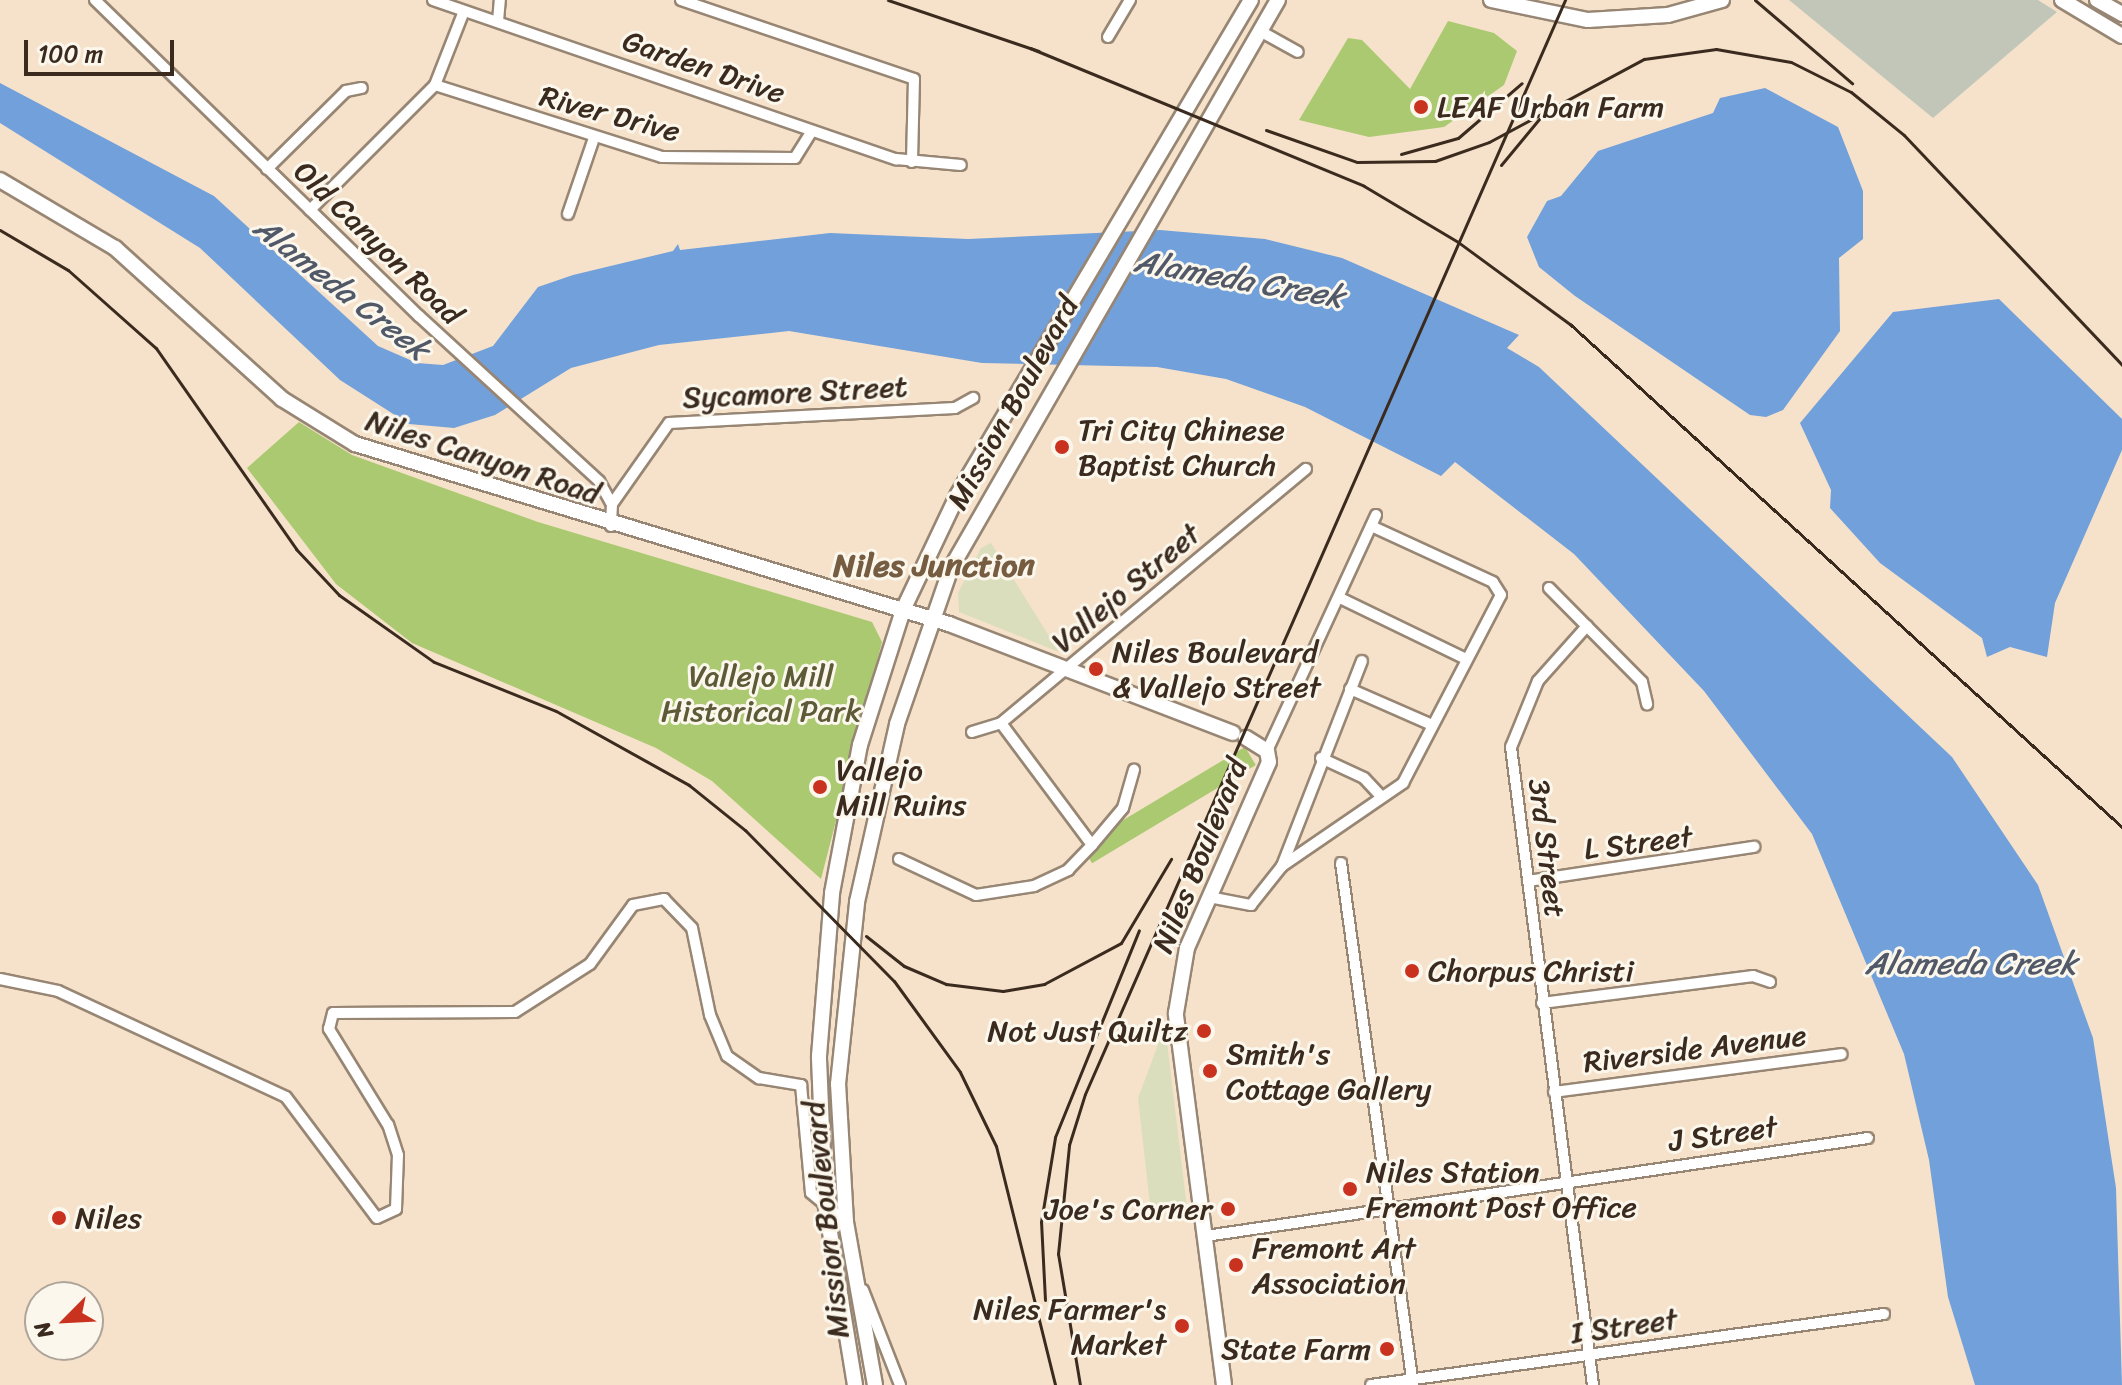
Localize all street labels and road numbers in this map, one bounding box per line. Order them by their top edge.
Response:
street label: Garden Drive [618,22,790,112]
street label: River Drive [536,78,684,150]
street label: Old Canyon Road [286,153,470,333]
street label: Mission Boulevard [940,290,1086,516]
street label: Sycamore Street [682,368,908,416]
street label: Niles Canyon Road [361,402,605,512]
street label: Vallejo Street [1045,516,1207,660]
street label: Niles Boulevard [1145,754,1255,958]
street label: 3rd Street [1521,777,1573,919]
street label: L Street [1582,819,1694,867]
street label: Riverside Avenue [1582,1018,1808,1080]
street label: Mission Boulevard [796,1100,856,1340]
street label: J Street [1667,1109,1779,1159]
street label: I Street [1569,1301,1679,1351]

